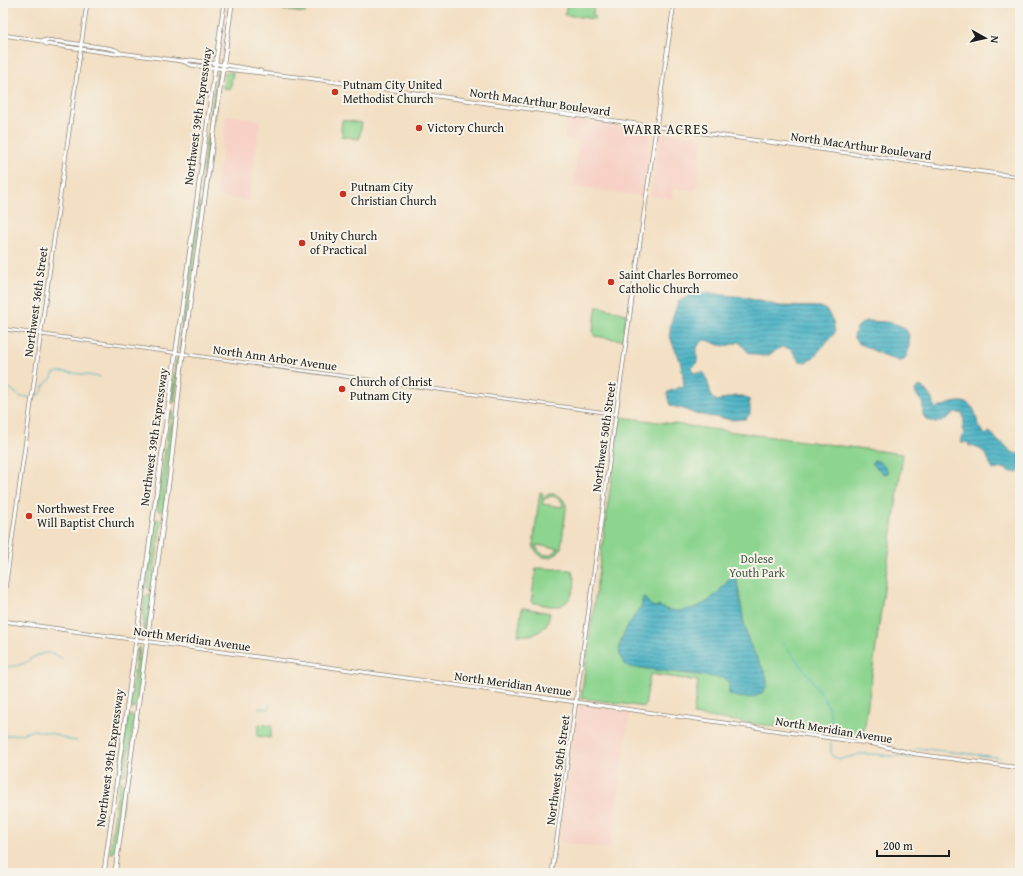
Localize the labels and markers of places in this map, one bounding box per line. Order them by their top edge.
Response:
place label: Putnam City United Methodist Church [343,76,443,107]
marker: Putnam City United Methodist Church [330,87,340,97]
place label: Victory Church [427,119,504,136]
marker: Victory Church [414,123,424,133]
place label: Putnam City Christian Church [351,178,437,209]
marker: Putnam City Christian Church [338,189,348,199]
place label: Unity Church of Practical [310,227,378,258]
marker: Unity Church of Practical [297,238,307,248]
place label: Saint Charles Borromeo Catholic Church [619,266,738,297]
marker: Saint Charles Borromeo Catholic Church [606,277,616,287]
place label: Church of Christ Putnam City [350,373,433,404]
marker: Church of Christ Putnam City [337,384,347,394]
place label: Northwest Free Will Baptist Church [37,500,135,531]
marker: Northwest Free Will Baptist Church [24,511,34,521]

